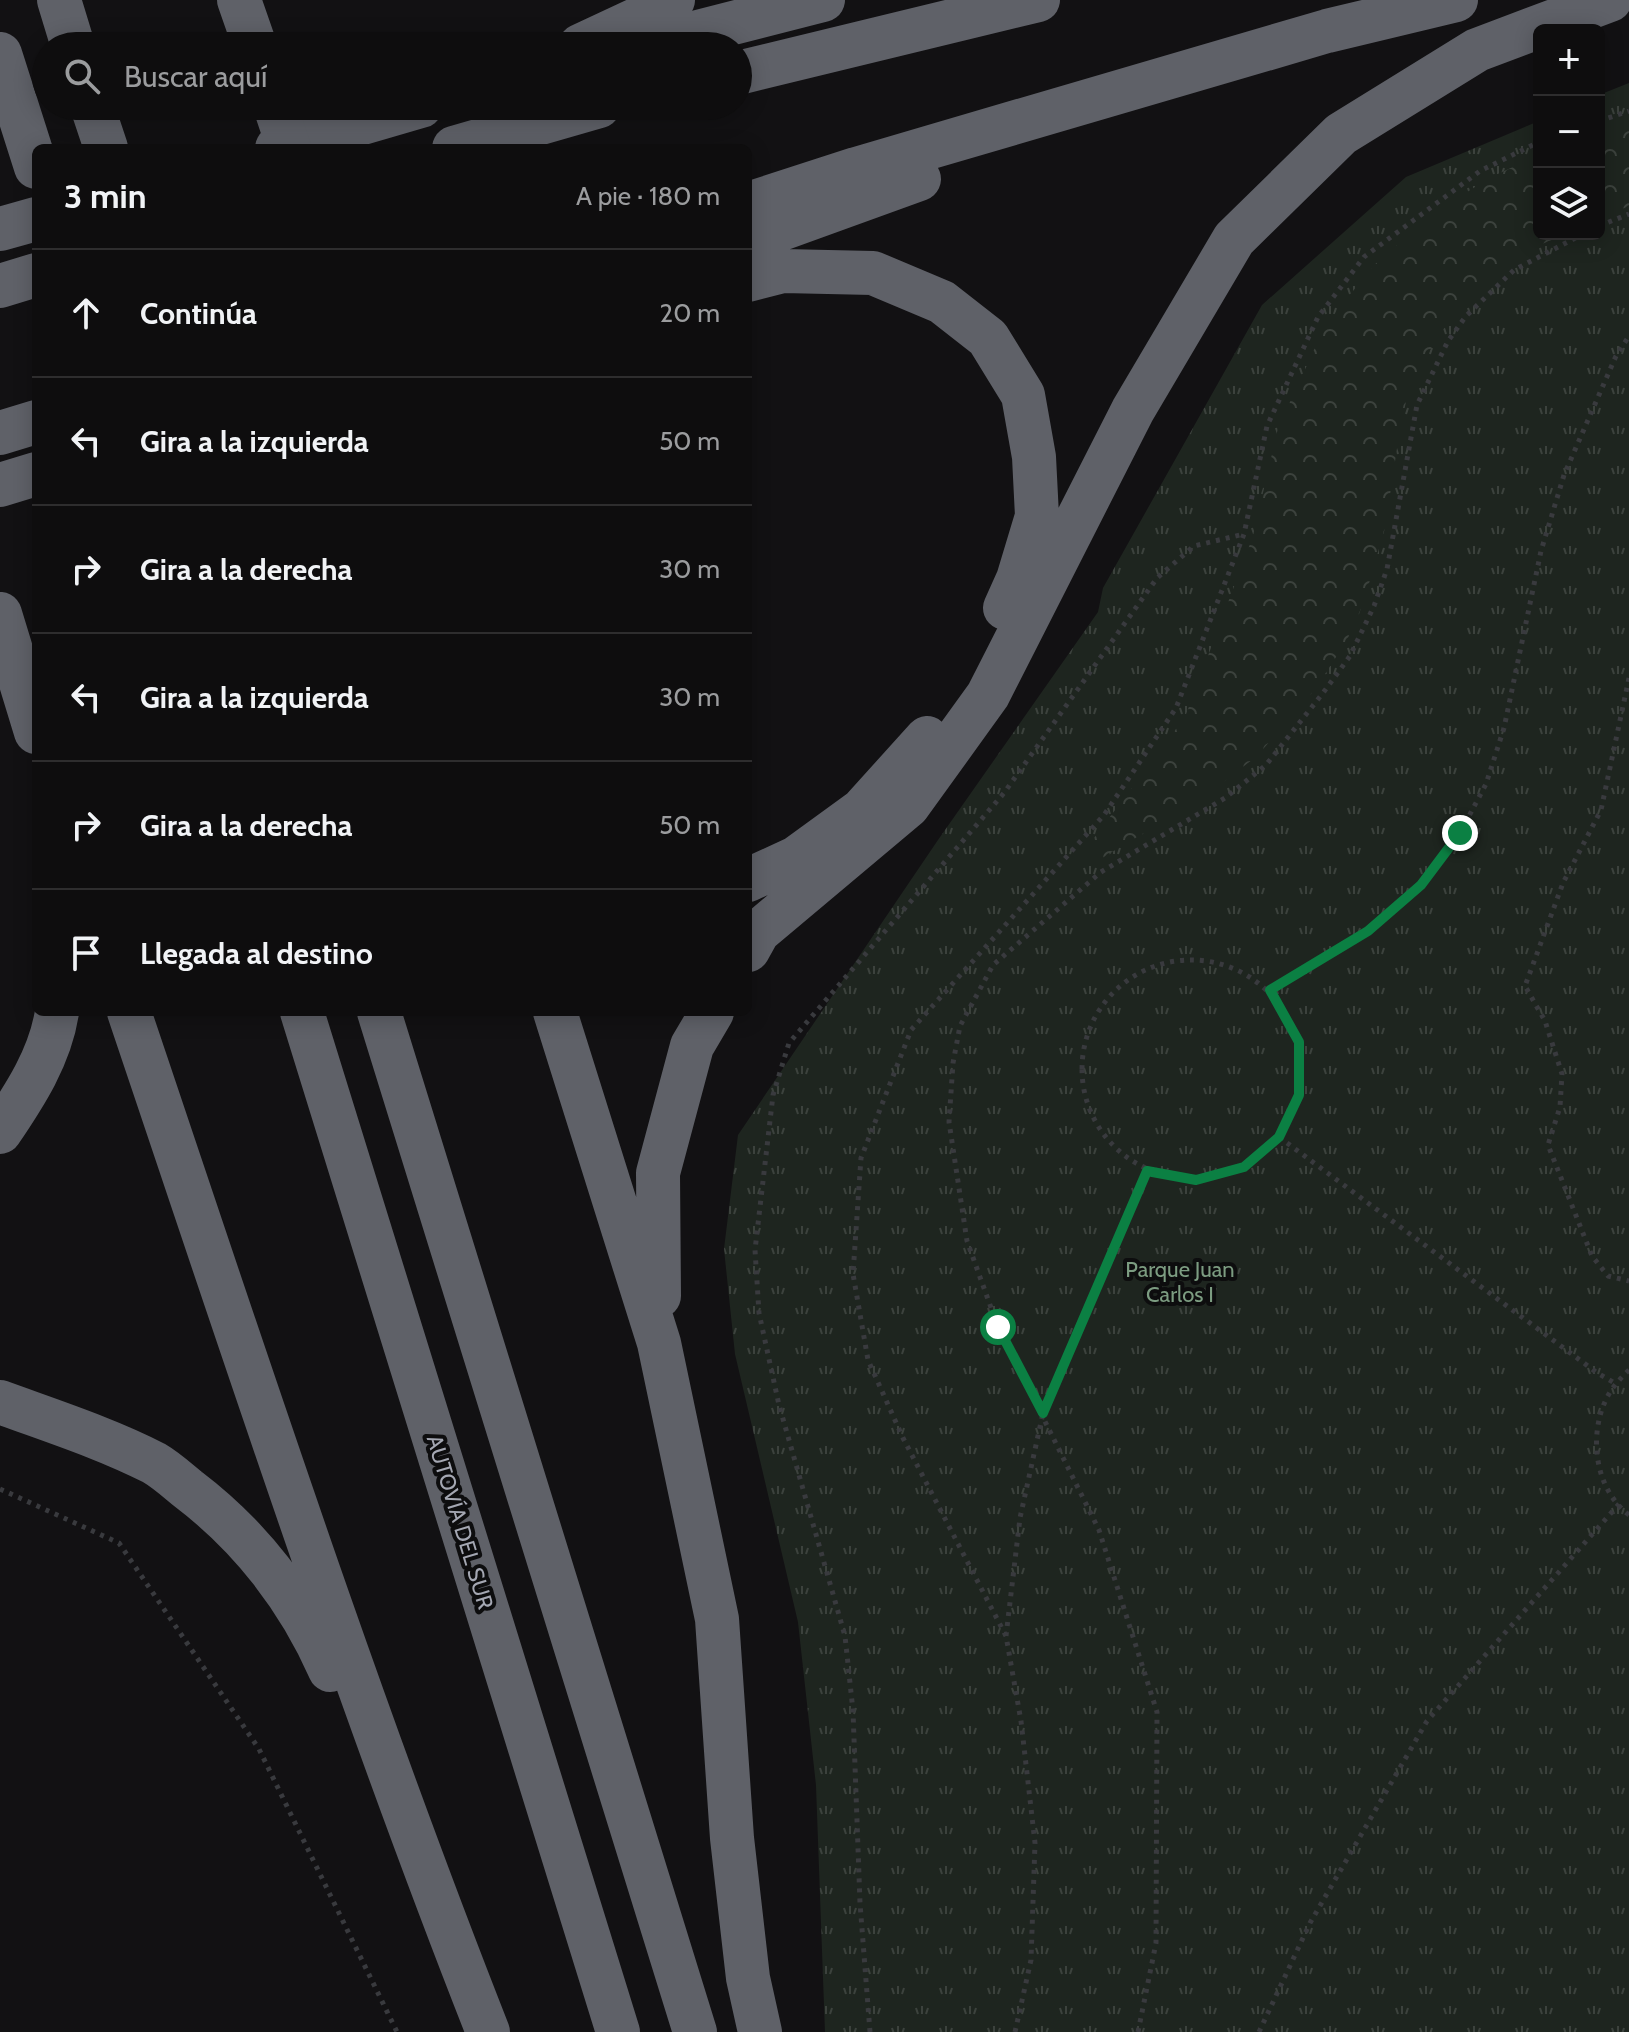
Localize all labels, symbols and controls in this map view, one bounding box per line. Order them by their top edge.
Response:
map controls [1533,24,1605,240]
button: + [1533,24,1605,96]
search box [32,32,752,120]
icon: search [60,54,104,98]
text: Buscar aquí [124,58,267,95]
button: − [1533,96,1605,168]
button: layers [1533,168,1605,240]
text: 3 min [64,175,146,217]
text: A pie · 180 m [576,180,720,212]
icon: ahead [64,291,108,335]
text: Continúa [140,295,257,332]
text: 20 m [660,297,720,329]
icon: left [64,419,108,463]
text: Gira a la izquierda [140,423,369,460]
text: 50 m [659,425,720,457]
icon: right [64,547,108,591]
text: Gira a la derecha [140,551,352,588]
text: 30 m [659,553,720,585]
icon: left [64,675,108,719]
text: Gira a la izquierda [140,679,369,716]
text: 30 m [659,681,720,713]
icon: right [64,803,108,847]
text: Gira a la derecha [140,807,352,844]
text: 50 m [659,809,720,841]
route end [1442,815,1478,851]
icon: arrive [64,931,108,975]
text: Llegada al destino [140,935,373,972]
park label: Parque Juan Carlos I [1125,1256,1235,1308]
route start [980,1309,1016,1345]
street label: AUTOVÍA DEL SUR [421,1432,499,1612]

